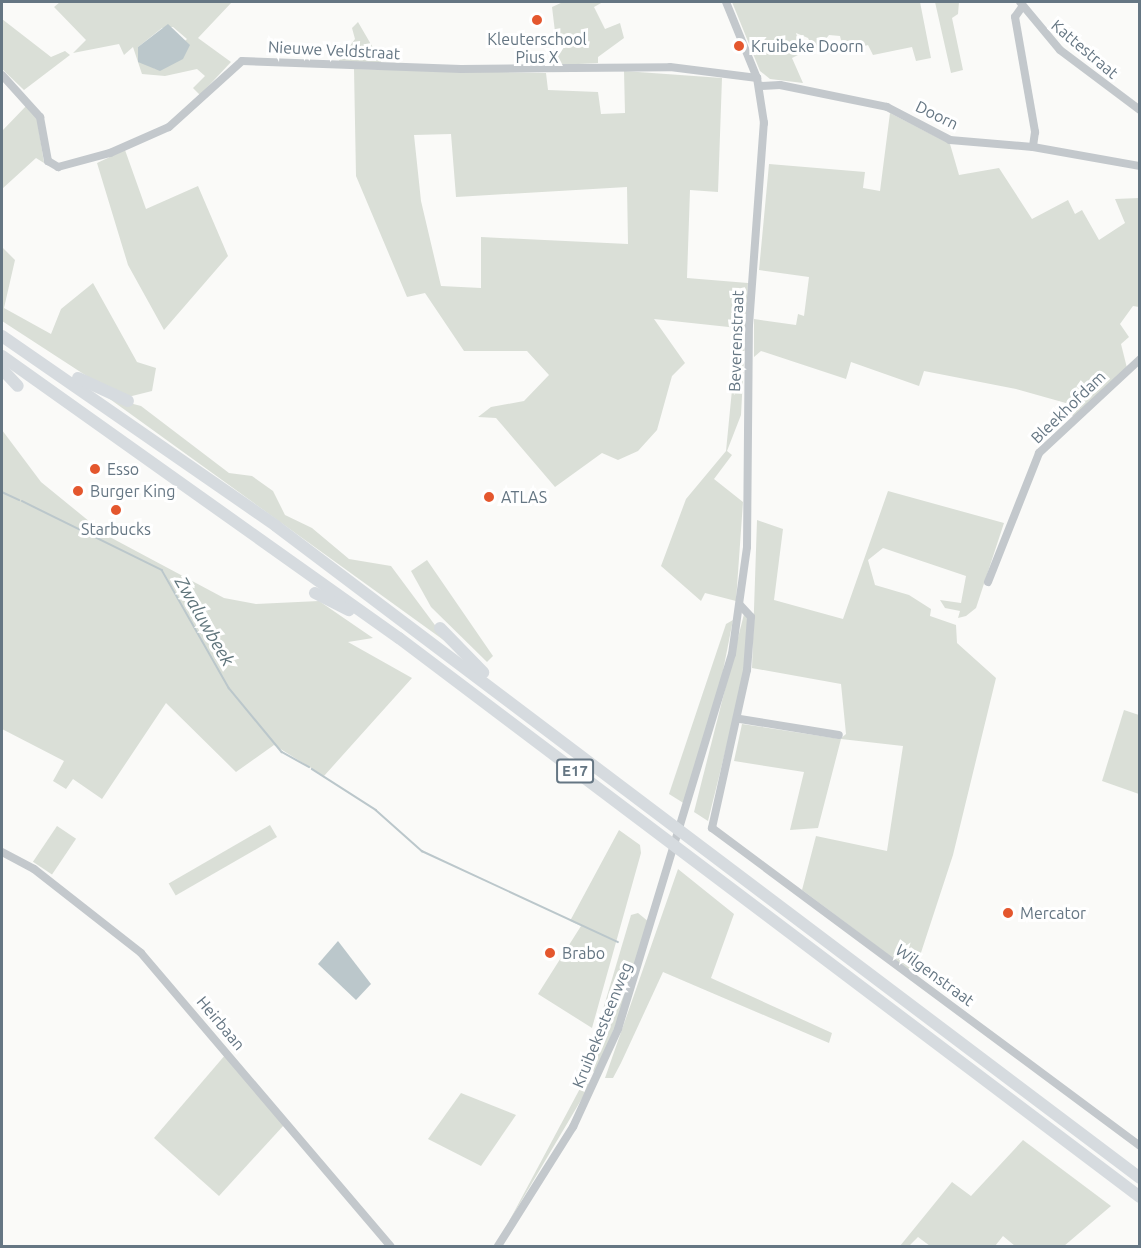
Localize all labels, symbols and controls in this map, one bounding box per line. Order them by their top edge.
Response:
marker: Kleuterschool Pius X [530,13,544,27]
street label: Kattestraat [1048,16,1122,82]
place label: Kleuterschool Pius X [487,29,587,67]
place label: Kruibeke Doorn [751,36,864,56]
street label: Nieuwe Veldstraat [268,37,400,63]
marker: Kruibeke Doorn [732,39,746,53]
street label: Doorn [912,96,962,134]
street label: Beverenstraat [725,290,747,392]
street label: Bleekhofdam [1027,367,1109,447]
place label: Esso [107,459,139,479]
marker: Esso [88,462,102,476]
place label: Burger King [90,481,175,501]
marker: Burger King [71,484,85,498]
place label: ATLAS [501,487,547,507]
marker: ATLAS [482,490,496,504]
marker: Starbucks [109,503,123,517]
place label: Starbucks [81,519,151,539]
water label: Zwaluwbeek [171,572,239,670]
road number: E17 [556,759,594,783]
place label: Mercator [1020,903,1086,923]
marker: Mercator [1001,906,1015,920]
street label: Wilgenstraat [892,940,978,1010]
place label: Brabo [562,943,605,963]
marker: Brabo [543,946,557,960]
street label: Kruibekesteenweg [568,959,636,1091]
street label: Heirbaan [193,992,249,1054]

